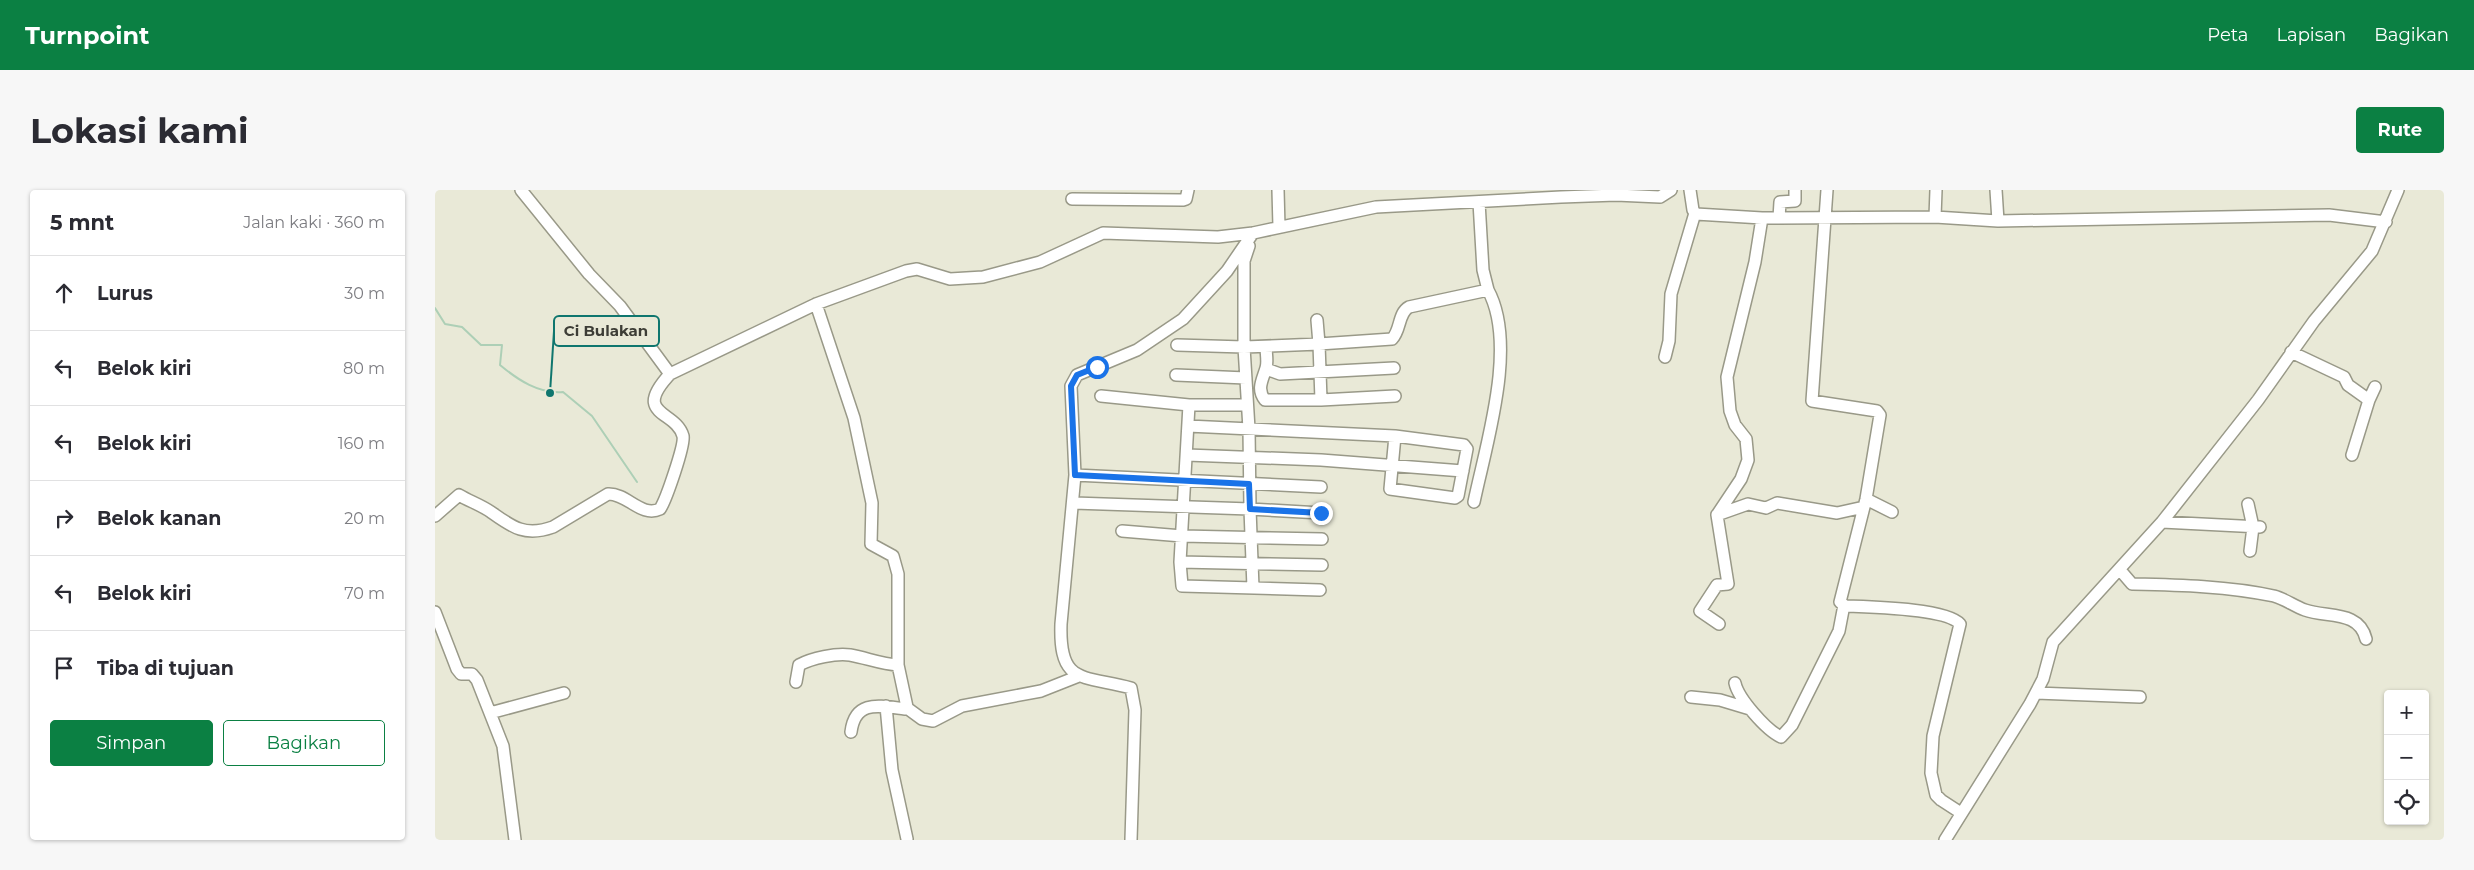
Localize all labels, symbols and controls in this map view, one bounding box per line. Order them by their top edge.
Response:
text: Turnpoint [25,21,149,50]
text: Peta [2207,24,2248,46]
text: Lapisan [2276,24,2346,46]
text: Bagikan [2374,24,2449,46]
button: Rute [2356,107,2444,153]
text: Lokasi kami [30,109,249,152]
text: 5 mnt [50,210,114,235]
text: Jalan kaki · 360 m [243,213,385,232]
icon: ahead [50,279,78,307]
text: Lurus [97,282,153,305]
text: 30 m [344,284,385,303]
callout: Ci Bulakan [554,316,659,346]
text: Ci Bulakan [564,321,648,340]
icon: left [50,354,78,382]
route start [1086,356,1109,379]
text: Belok kiri [97,357,192,380]
text: 80 m [343,359,385,378]
icon: left [50,429,78,457]
text: Belok kiri [97,432,192,455]
text: 160 m [338,434,385,453]
route end [1310,502,1333,525]
icon: right [50,504,78,532]
text: Belok kanan [97,507,221,530]
text: 20 m [344,509,385,528]
icon: left [50,579,78,607]
text: Belok kiri [97,582,192,605]
text: 70 m [344,584,385,603]
icon: arrive [50,654,78,682]
text: Tiba di tujuan [97,657,234,680]
map controls [2384,690,2429,825]
button: + [2384,690,2429,735]
button: Simpan [50,720,213,766]
button: Bagikan [223,720,385,766]
button: − [2384,735,2429,780]
button: locate [2384,780,2429,825]

